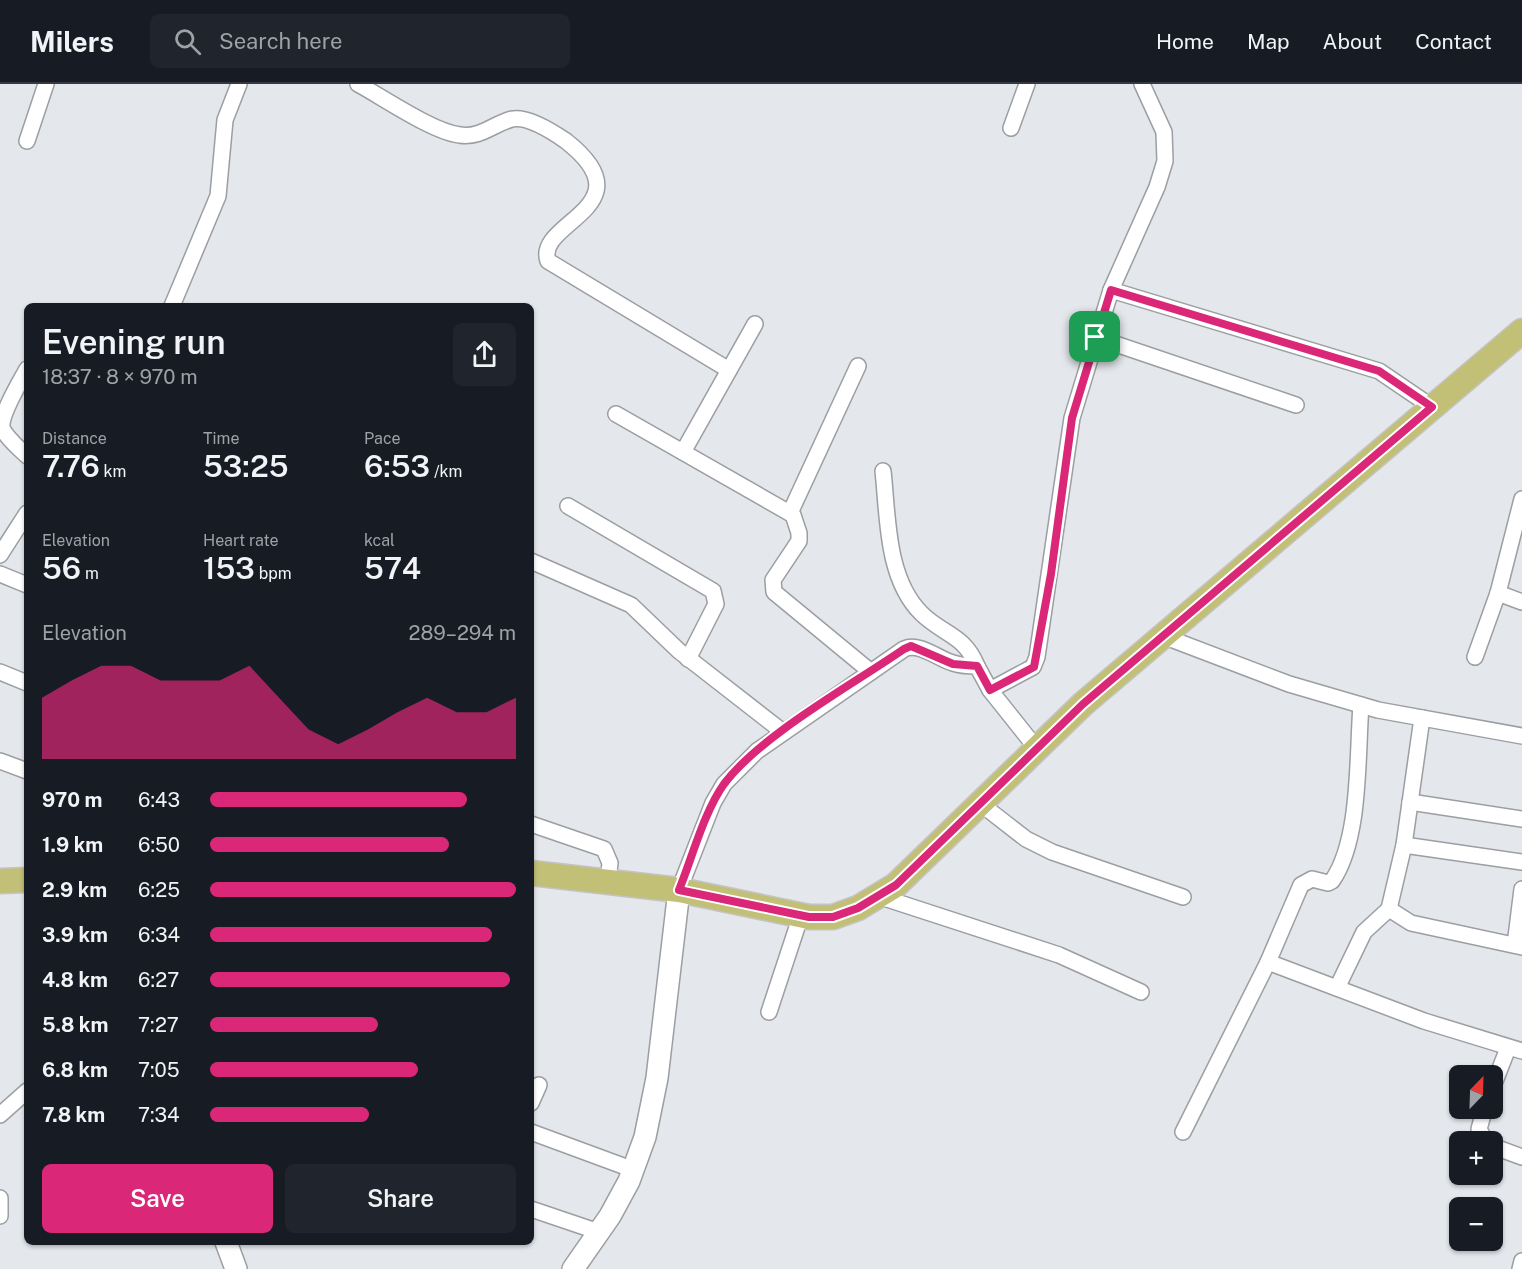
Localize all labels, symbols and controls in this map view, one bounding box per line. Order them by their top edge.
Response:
search box [150,14,570,68]
text: Milers [30,25,114,58]
icon: search [171,25,204,58]
text: Search here [219,28,343,54]
text: Home [1156,29,1214,54]
text: Map [1247,29,1290,54]
text: About [1323,29,1382,54]
text: Contact [1415,29,1492,54]
pin [1069,311,1120,362]
icon: arrive [1078,320,1111,353]
text: Evening run [42,323,225,361]
button: share [453,323,516,386]
text: 18:37 · 8 × 970 m [42,365,198,389]
text: Distance [42,429,107,448]
text: Time [203,429,239,448]
text: Pace [364,429,401,448]
text: 7.76 [42,448,100,484]
text: 53:25 [203,448,289,484]
text: 6:53 [364,448,430,484]
text: km [100,462,126,481]
text: /km [430,462,462,481]
text: Elevation [42,531,110,550]
text: Heart rate [203,531,279,550]
text: kcal [364,531,395,550]
text: 56 [42,550,81,586]
text: 153 [203,550,255,586]
text: 574 [364,550,421,586]
text: m [81,564,99,583]
text: bpm [255,564,292,583]
text: Elevation [42,621,127,645]
text: 289–294 m [409,621,516,645]
text: 970 m [42,788,103,812]
text: 6:43 [138,788,180,812]
text: 1.9 km [42,833,103,857]
text: 6:50 [138,833,180,857]
text: 2.9 km [42,878,107,902]
text: 6:25 [138,878,180,902]
text: 3.9 km [42,923,108,947]
text: 6:34 [138,923,180,947]
text: 4.8 km [42,968,108,992]
text: 6:27 [138,968,179,992]
text: 5.8 km [42,1013,108,1037]
text: 7:27 [138,1013,179,1037]
text: 6.8 km [42,1058,108,1082]
text: 7:05 [138,1058,180,1082]
north arrow [1449,1065,1503,1119]
map controls [1449,1065,1503,1251]
text: 7.8 km [42,1103,105,1127]
text: 7:34 [138,1103,180,1127]
button: + [1449,1131,1503,1185]
button: Save [42,1164,273,1233]
button: Share [285,1164,516,1233]
button: − [1449,1197,1503,1251]

